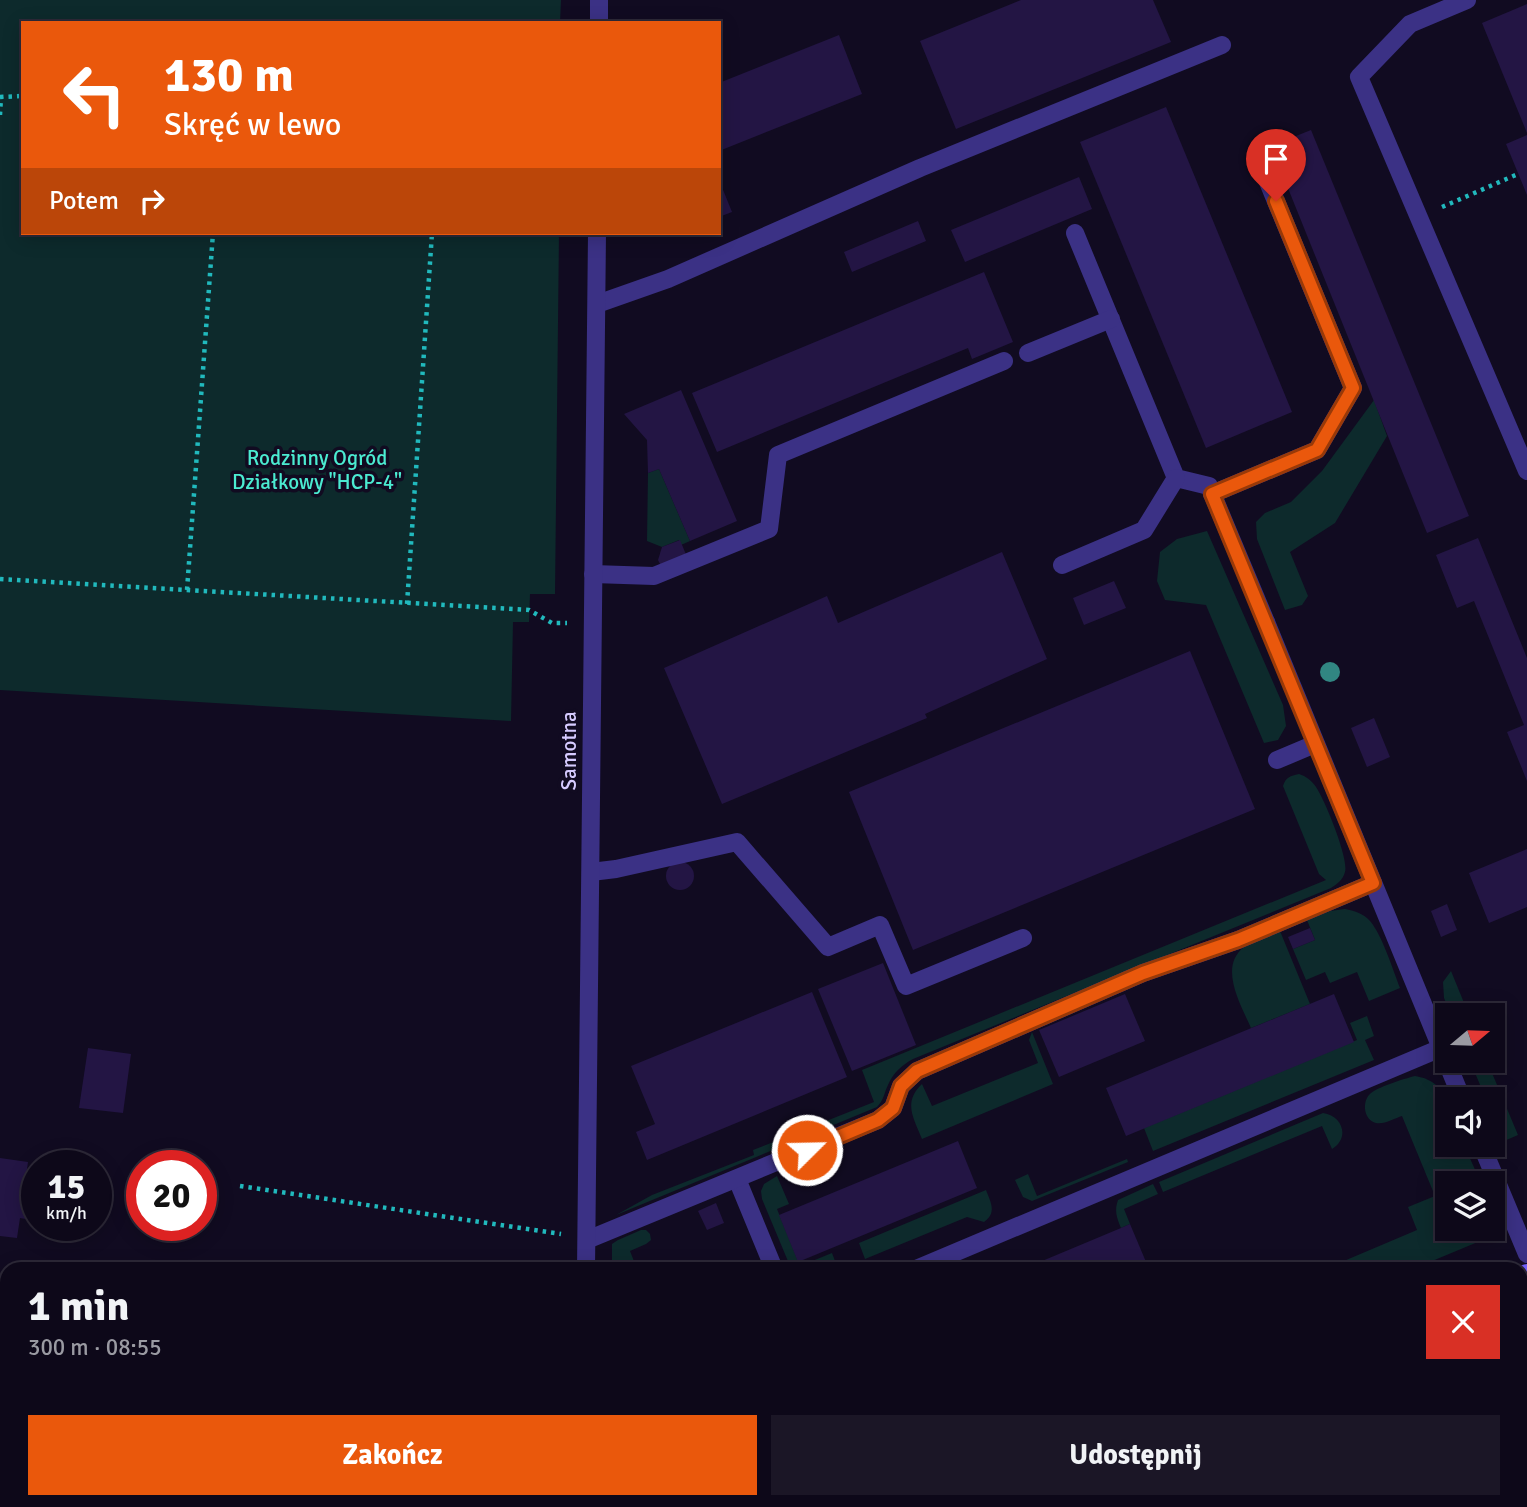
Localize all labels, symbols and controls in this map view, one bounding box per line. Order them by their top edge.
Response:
text: 130 m [164,45,294,105]
icon: left [49,49,140,140]
text: Skręć w lewo [164,105,341,144]
pin [1246,129,1306,201]
icon: arrive [1257,140,1295,178]
icon: right [133,182,171,220]
text: Potem [49,185,119,217]
park label: Rodzinny Ogród Działkowy "HCP-4" [232,445,402,495]
street label: Samotna [556,711,582,791]
north arrow [1435,1003,1505,1073]
map controls [1435,1003,1505,1241]
button: sound [1435,1087,1505,1157]
position arrow [770,1113,844,1187]
speed limit sign: 20 [126,1150,217,1241]
text: 15 [48,1165,85,1208]
button: layers [1435,1171,1505,1241]
text: km/h [46,1202,87,1224]
text: 1 min [28,1281,129,1332]
button: close [1426,1285,1500,1359]
text: 300 m · 08:55 [28,1333,162,1362]
button: Zakończ [28,1415,757,1495]
button: Udostępnij [771,1415,1500,1495]

